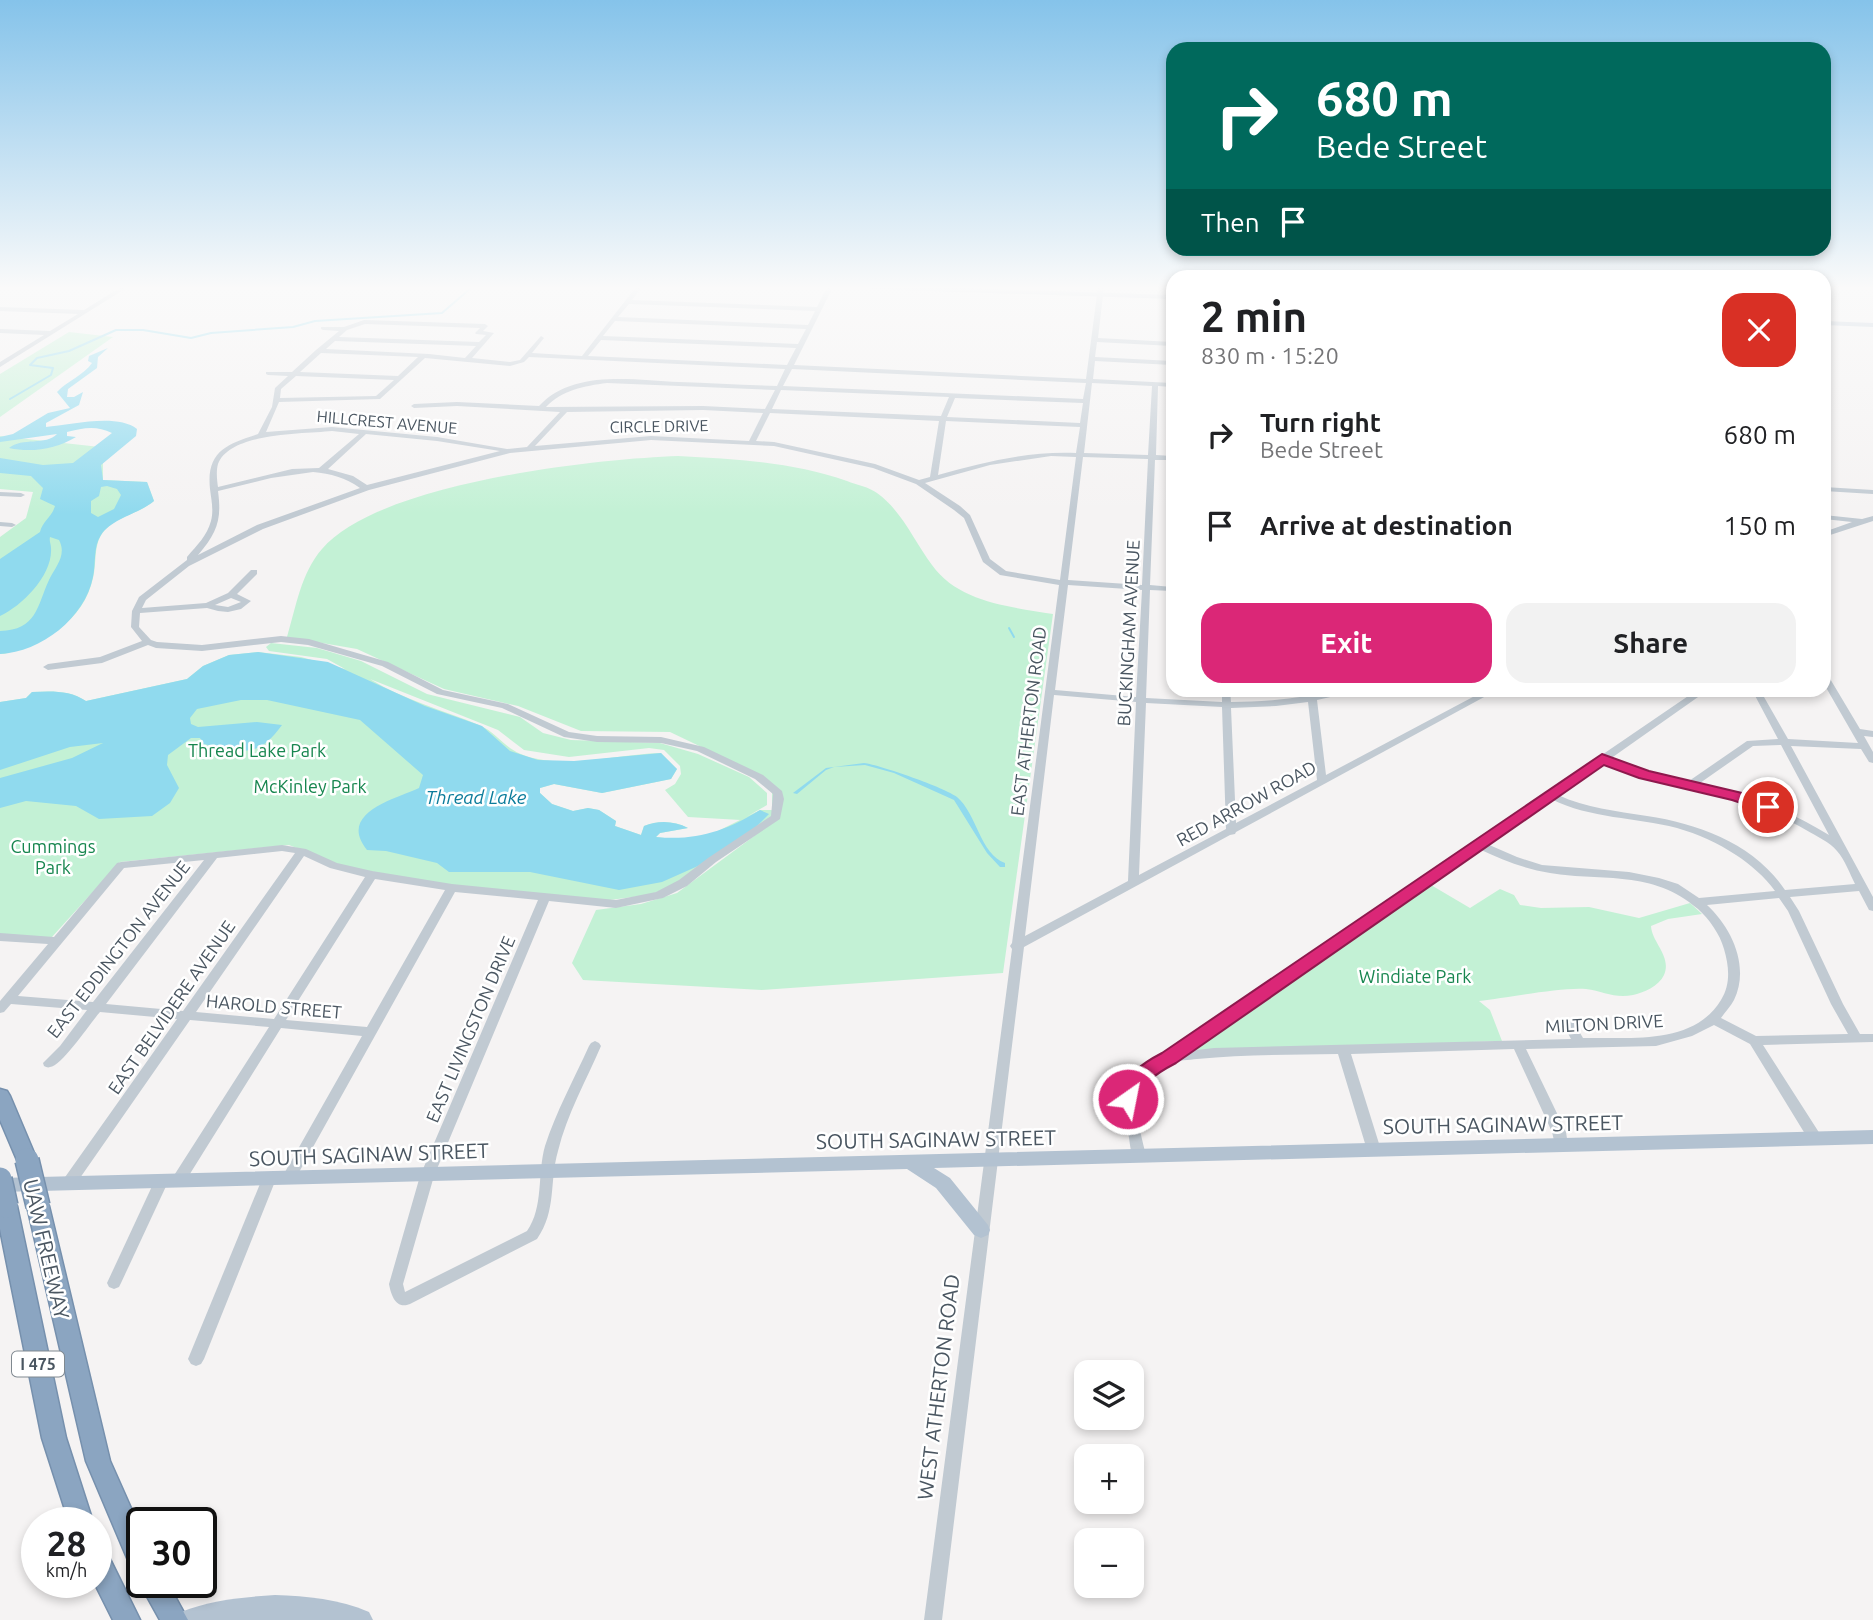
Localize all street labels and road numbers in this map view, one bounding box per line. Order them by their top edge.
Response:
street label: HILLCREST AVENUE [316,407,458,437]
street label: CIRCLE DRIVE [609,416,709,436]
street label: BUCKINGHAM AVENUE [1113,539,1143,727]
street label: EAST ATHERTON ROAD [1006,625,1050,817]
street label: RED ARROW ROAD [1173,756,1319,850]
street label: EAST EDDINGTON AVENUE [43,857,193,1041]
street label: EAST BELVIDERE AVENUE [103,917,239,1097]
street label: EAST LIVINGSTON DRIVE [422,933,518,1125]
street label: HAROLD STREET [205,990,343,1022]
street label: MILTON DRIVE [1544,1010,1664,1036]
street label: SOUTH SAGINAW STREET [1383,1110,1624,1138]
street label: SOUTH SAGINAW STREET [816,1125,1057,1153]
street label: SOUTH SAGINAW STREET [249,1138,490,1170]
street label: UAW FREEWAY [19,1177,75,1321]
street label: WEST ATHERTON ROAD [912,1273,964,1501]
road number: I 475 [12,1352,64,1376]

